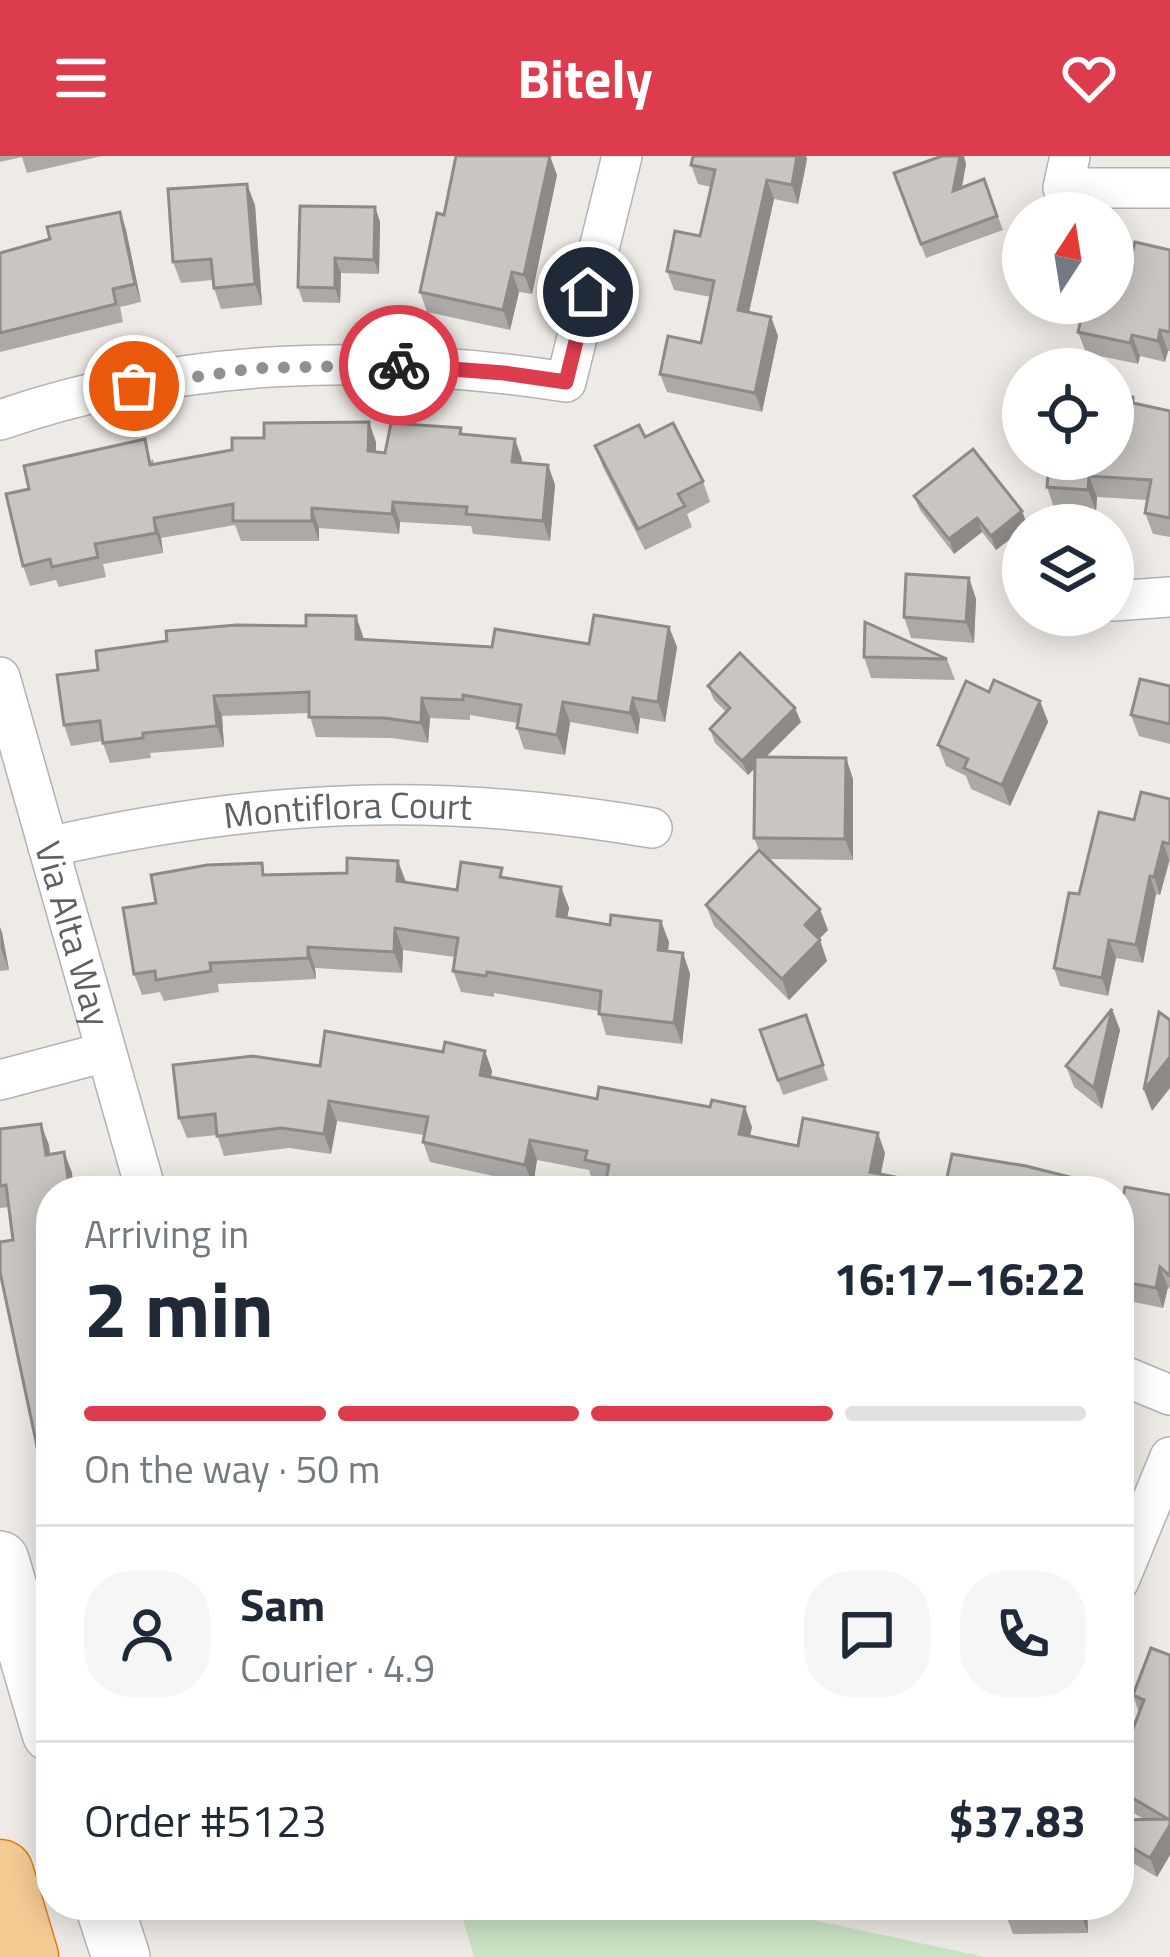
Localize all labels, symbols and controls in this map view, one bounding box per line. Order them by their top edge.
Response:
text: Bitely [517,37,653,119]
icon: menu [48,45,114,111]
icon: heart [1056,45,1122,111]
north arrow [1002,192,1134,324]
map controls [1002,192,1134,636]
pin [537,241,639,343]
icon: home [555,259,621,325]
courier [339,305,459,425]
icon: bike [366,332,432,398]
pin [83,335,185,437]
button: locate [1002,348,1134,480]
icon: bag [101,353,167,419]
button: layers [1002,504,1134,636]
street label: Montiflora Court [220,777,474,842]
street label: Via Alta Way [21,835,126,1033]
text: Arriving in [84,1204,249,1263]
text: 16:17–16:22 [834,1244,1086,1312]
text: 2 min [84,1249,274,1367]
text: On the way · 50 m [84,1439,380,1498]
text: Sam [240,1570,325,1638]
button: person [84,1571,210,1697]
button: chat [804,1571,930,1697]
button: phone [960,1571,1086,1697]
text: Courier · 4.9 [240,1638,435,1697]
text: Order #5123 [84,1786,327,1854]
text: $37.83 [948,1786,1086,1854]

